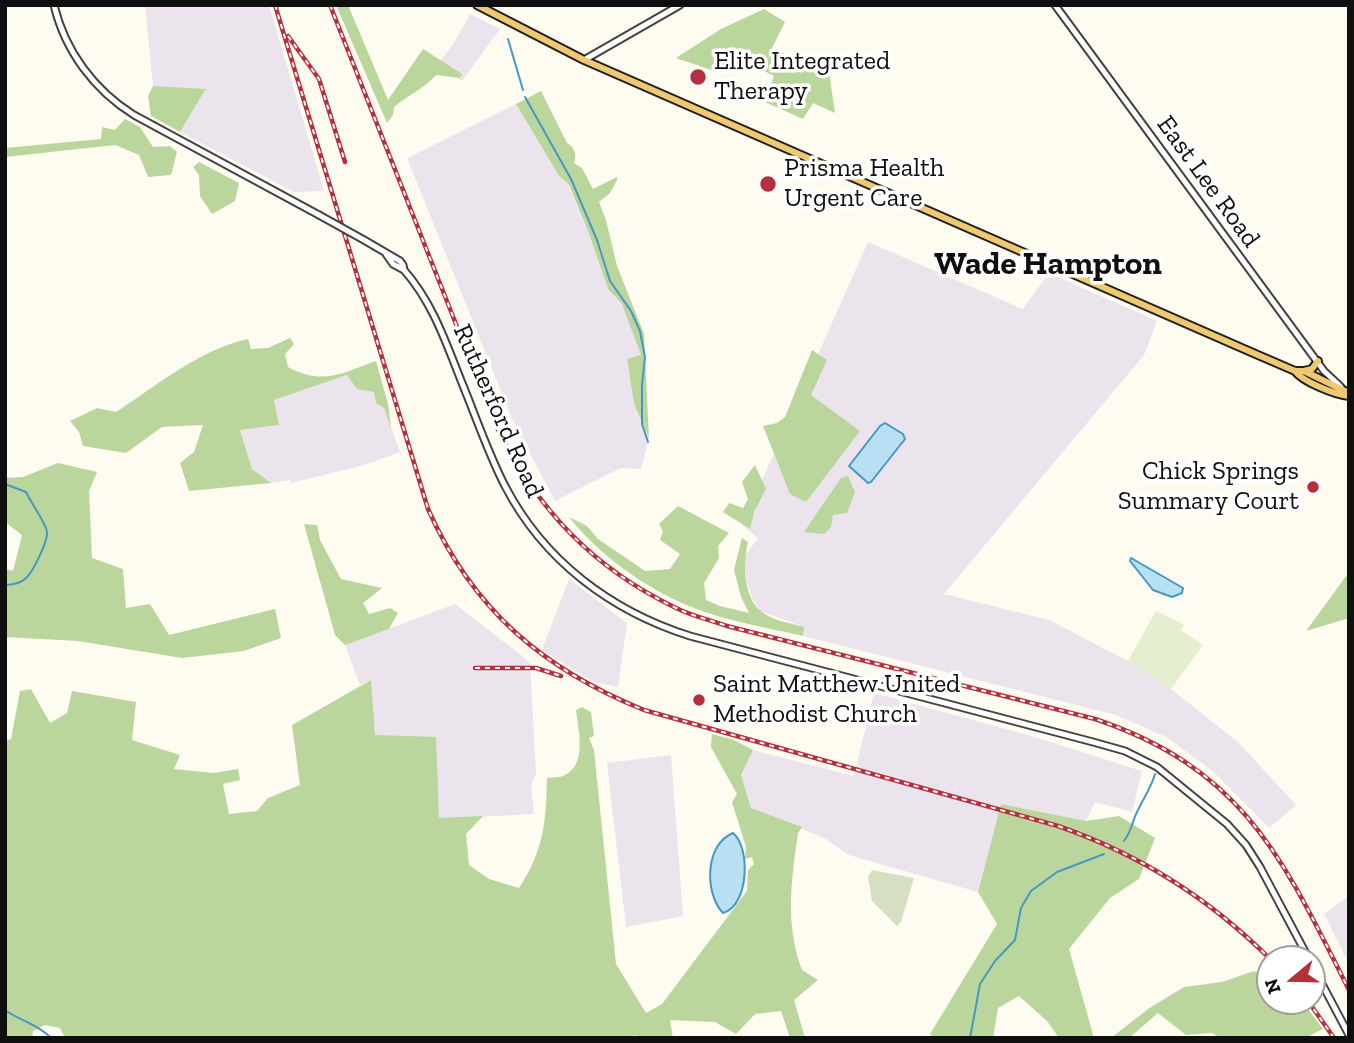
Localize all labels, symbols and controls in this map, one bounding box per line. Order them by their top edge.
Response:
place label: Elite Integrated Therapy [714,46,890,108]
marker: Elite Integrated Therapy [688,67,708,87]
street label: East Lee Road [1150,110,1266,254]
place label: Prisma Health Urgent Care [784,153,944,214]
marker: Prisma Health Urgent Care [758,174,778,194]
district label: Wade Hampton [934,245,1162,285]
street label: Rutherford Road [446,320,550,502]
place label: Chick Springs Summary Court [1118,456,1299,518]
marker: Chick Springs Summary Court [1305,479,1321,495]
place label: Saint Matthew United Methodist Church [713,669,960,730]
marker: Saint Matthew United Methodist Church [691,692,707,708]
north arrow [1256,945,1326,1015]
text: N [1259,976,1286,997]

